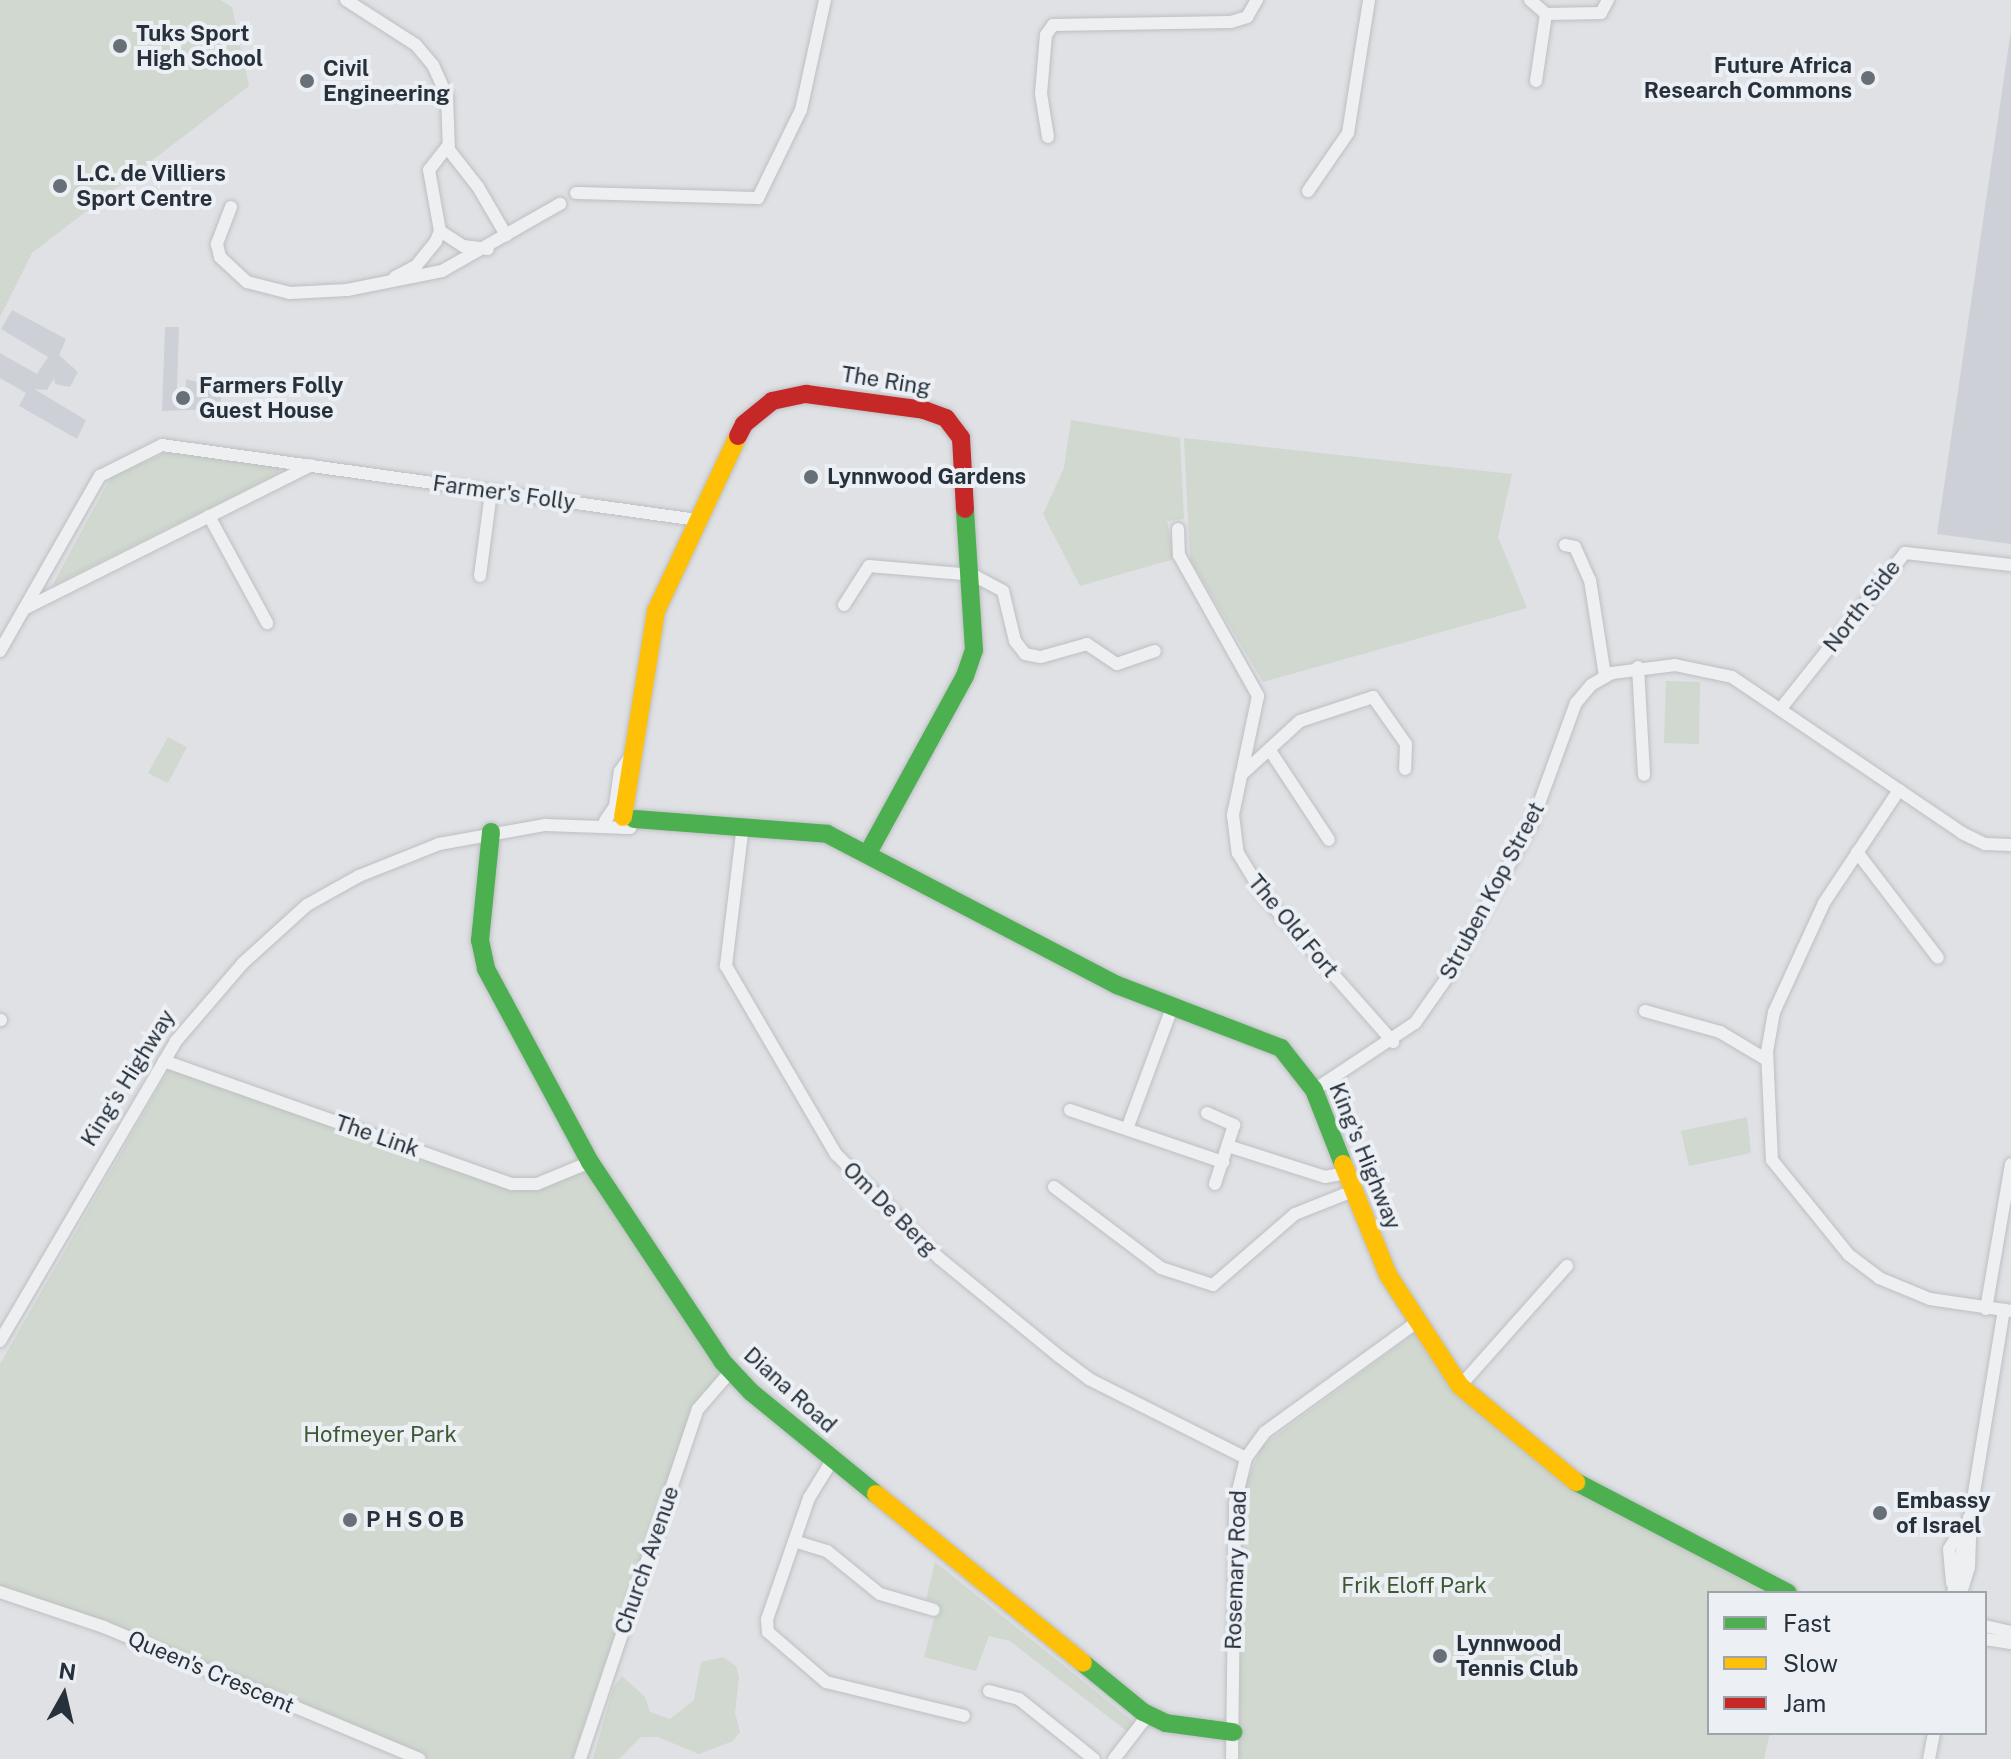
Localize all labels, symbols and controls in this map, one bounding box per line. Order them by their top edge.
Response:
place label: Tuks Sport High School [136,20,263,72]
marker: Tuks Sport High School [111,37,129,55]
place label: Future Africa Research Commons [1644,52,1852,104]
place label: Civil Engineering [323,55,450,106]
marker: Future Africa Research Commons [1859,69,1877,87]
marker: Civil Engineering [298,72,316,90]
place label: L.C. de Villiers Sport Centre [76,160,226,212]
marker: L.C. de Villiers Sport Centre [51,177,69,195]
street label: The Ring [839,361,933,401]
place label: Farmers Folly Guest House [199,372,343,424]
marker: Farmers Folly Guest House [174,389,192,407]
place label: Lynnwood Gardens [827,464,1026,490]
marker: Lynnwood Gardens [802,468,820,486]
street label: Farmer's Folly [431,470,577,516]
street label: North Side [1818,555,1906,657]
street label: Struben Kop Street [1434,798,1550,984]
street label: The Old Fort [1242,869,1344,983]
street label: King's Highway [75,1005,181,1151]
street label: King's Highway [1324,1079,1406,1233]
street label: The Link [332,1109,422,1163]
street label: Om De Berg [837,1156,943,1262]
street label: Diana Road [738,1342,842,1438]
park label: Hofmeyer Park [303,1422,457,1448]
street label: Church Avenue [609,1483,685,1637]
place label: Embassy of Israel [1896,1487,1991,1538]
street label: Rosemary Road [1220,1490,1252,1650]
marker: Embassy of Israel [1871,1504,1889,1522]
place label: P H S O B [366,1507,464,1533]
marker: P H S O B [341,1511,359,1529]
park label: Frik Eloff Park [1341,1573,1487,1599]
legend [1707,1591,1987,1735]
text: Fast [1783,1609,1831,1637]
street label: Queen's Crescent [124,1625,298,1719]
place label: Lynnwood Tennis Club [1456,1630,1578,1682]
marker: Lynnwood Tennis Club [1431,1647,1449,1665]
text: Slow [1783,1649,1838,1677]
north arrow [24,1655,104,1735]
text: N [57,1657,78,1685]
text: Jam [1783,1689,1826,1717]

